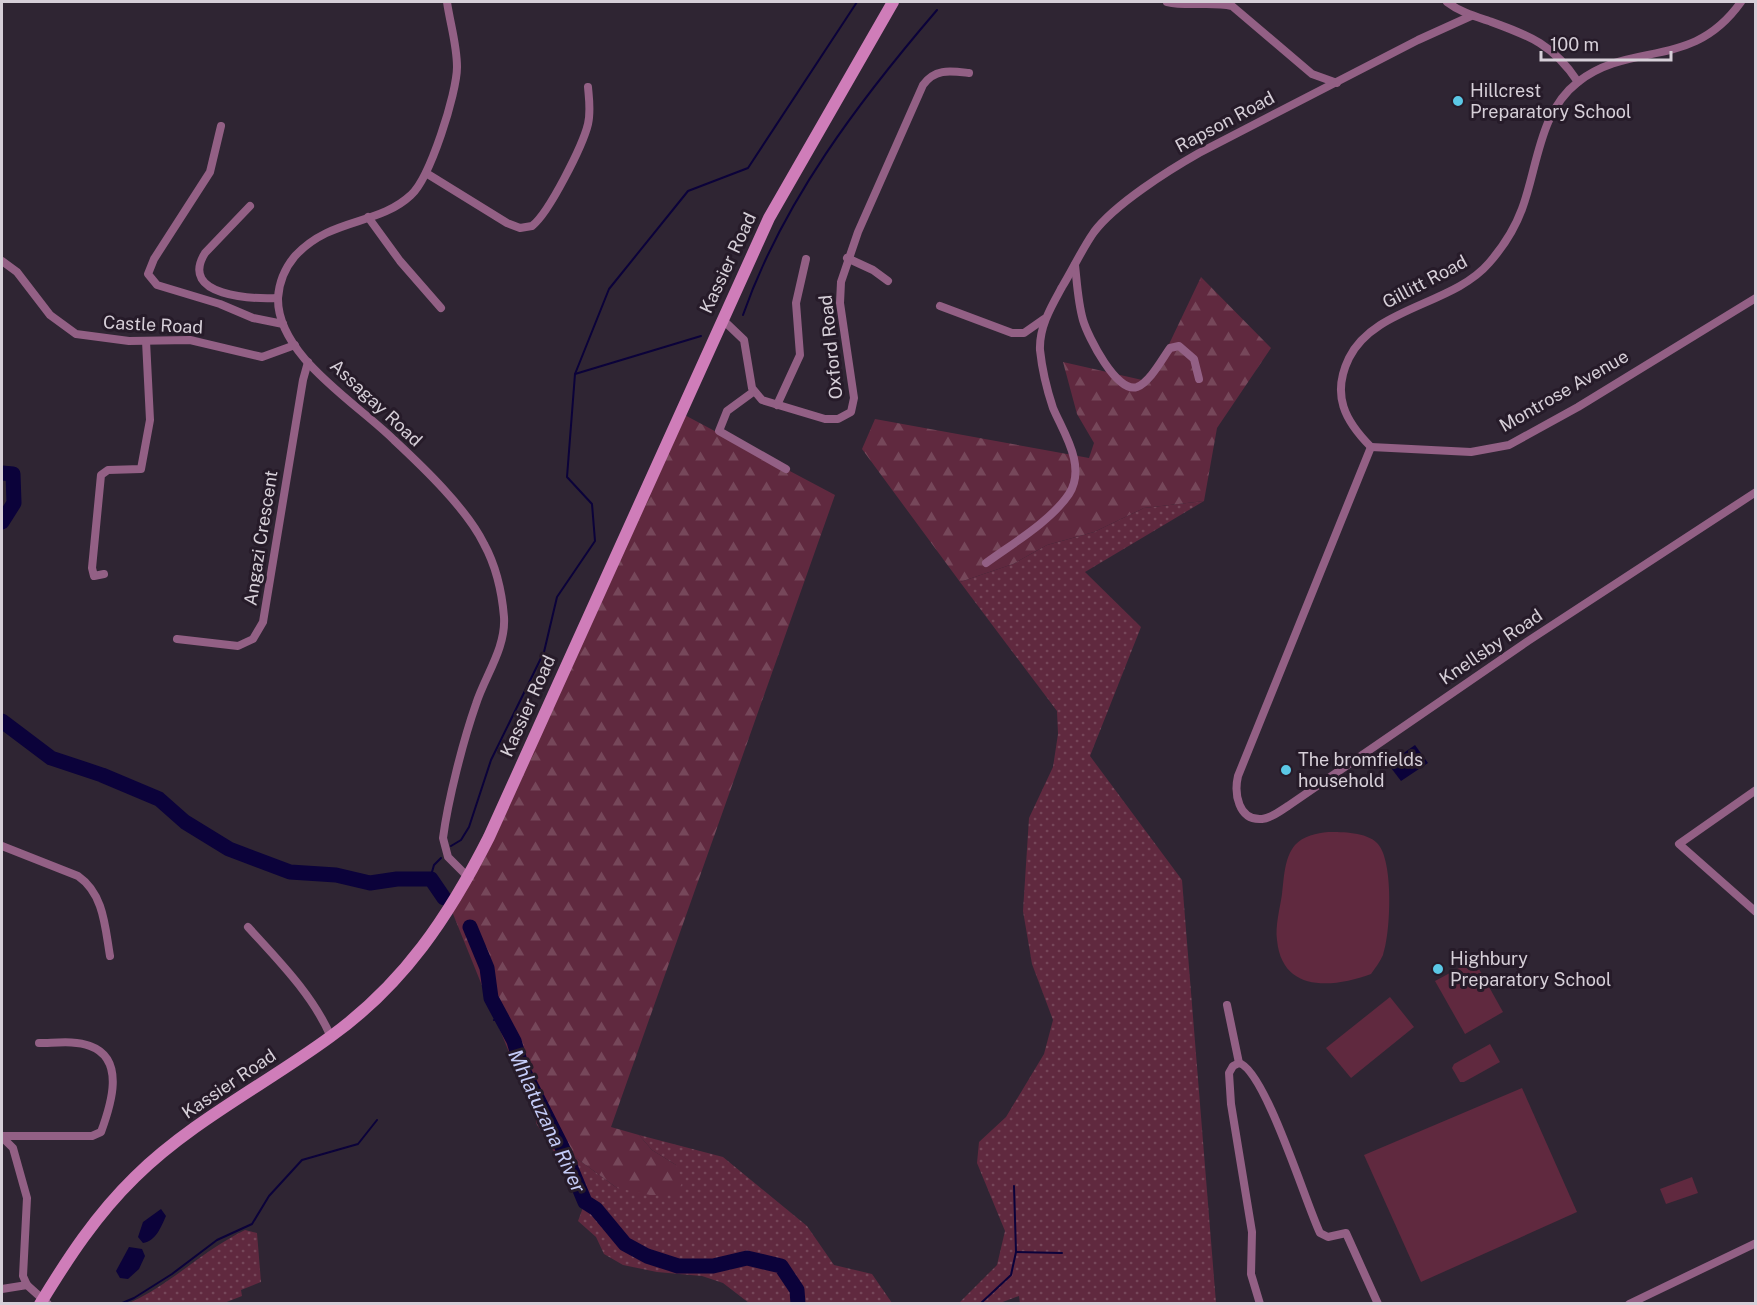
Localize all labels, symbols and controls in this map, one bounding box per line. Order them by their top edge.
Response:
scale bar [1541,24,1672,62]
text: 100 m [1550,34,1599,55]
place label: Hillcrest Preparatory School [1470,80,1631,122]
street label: Rapson Road [1172,87,1278,156]
marker: Hillcrest Preparatory School [1451,94,1465,108]
street label: Kassier Road [695,209,760,317]
street label: Gillitt Road [1379,250,1471,313]
street label: Oxford Road [815,294,846,400]
street label: Castle Road [102,311,204,338]
street label: Montrose Avenue [1496,345,1632,436]
street label: Assagay Road [326,355,427,450]
street label: Angazi Crescent [239,469,282,607]
street label: Knellsby Road [1435,604,1546,689]
street label: Kassier Road [496,652,559,760]
place label: The bromfields household [1298,749,1423,791]
marker: The bromfields household [1279,763,1293,777]
place label: Highbury Preparatory School [1450,948,1611,990]
marker: Highbury Preparatory School [1431,962,1445,976]
street label: Kassier Road [178,1044,280,1123]
water label: Mhlatuzana River [503,1046,591,1197]

